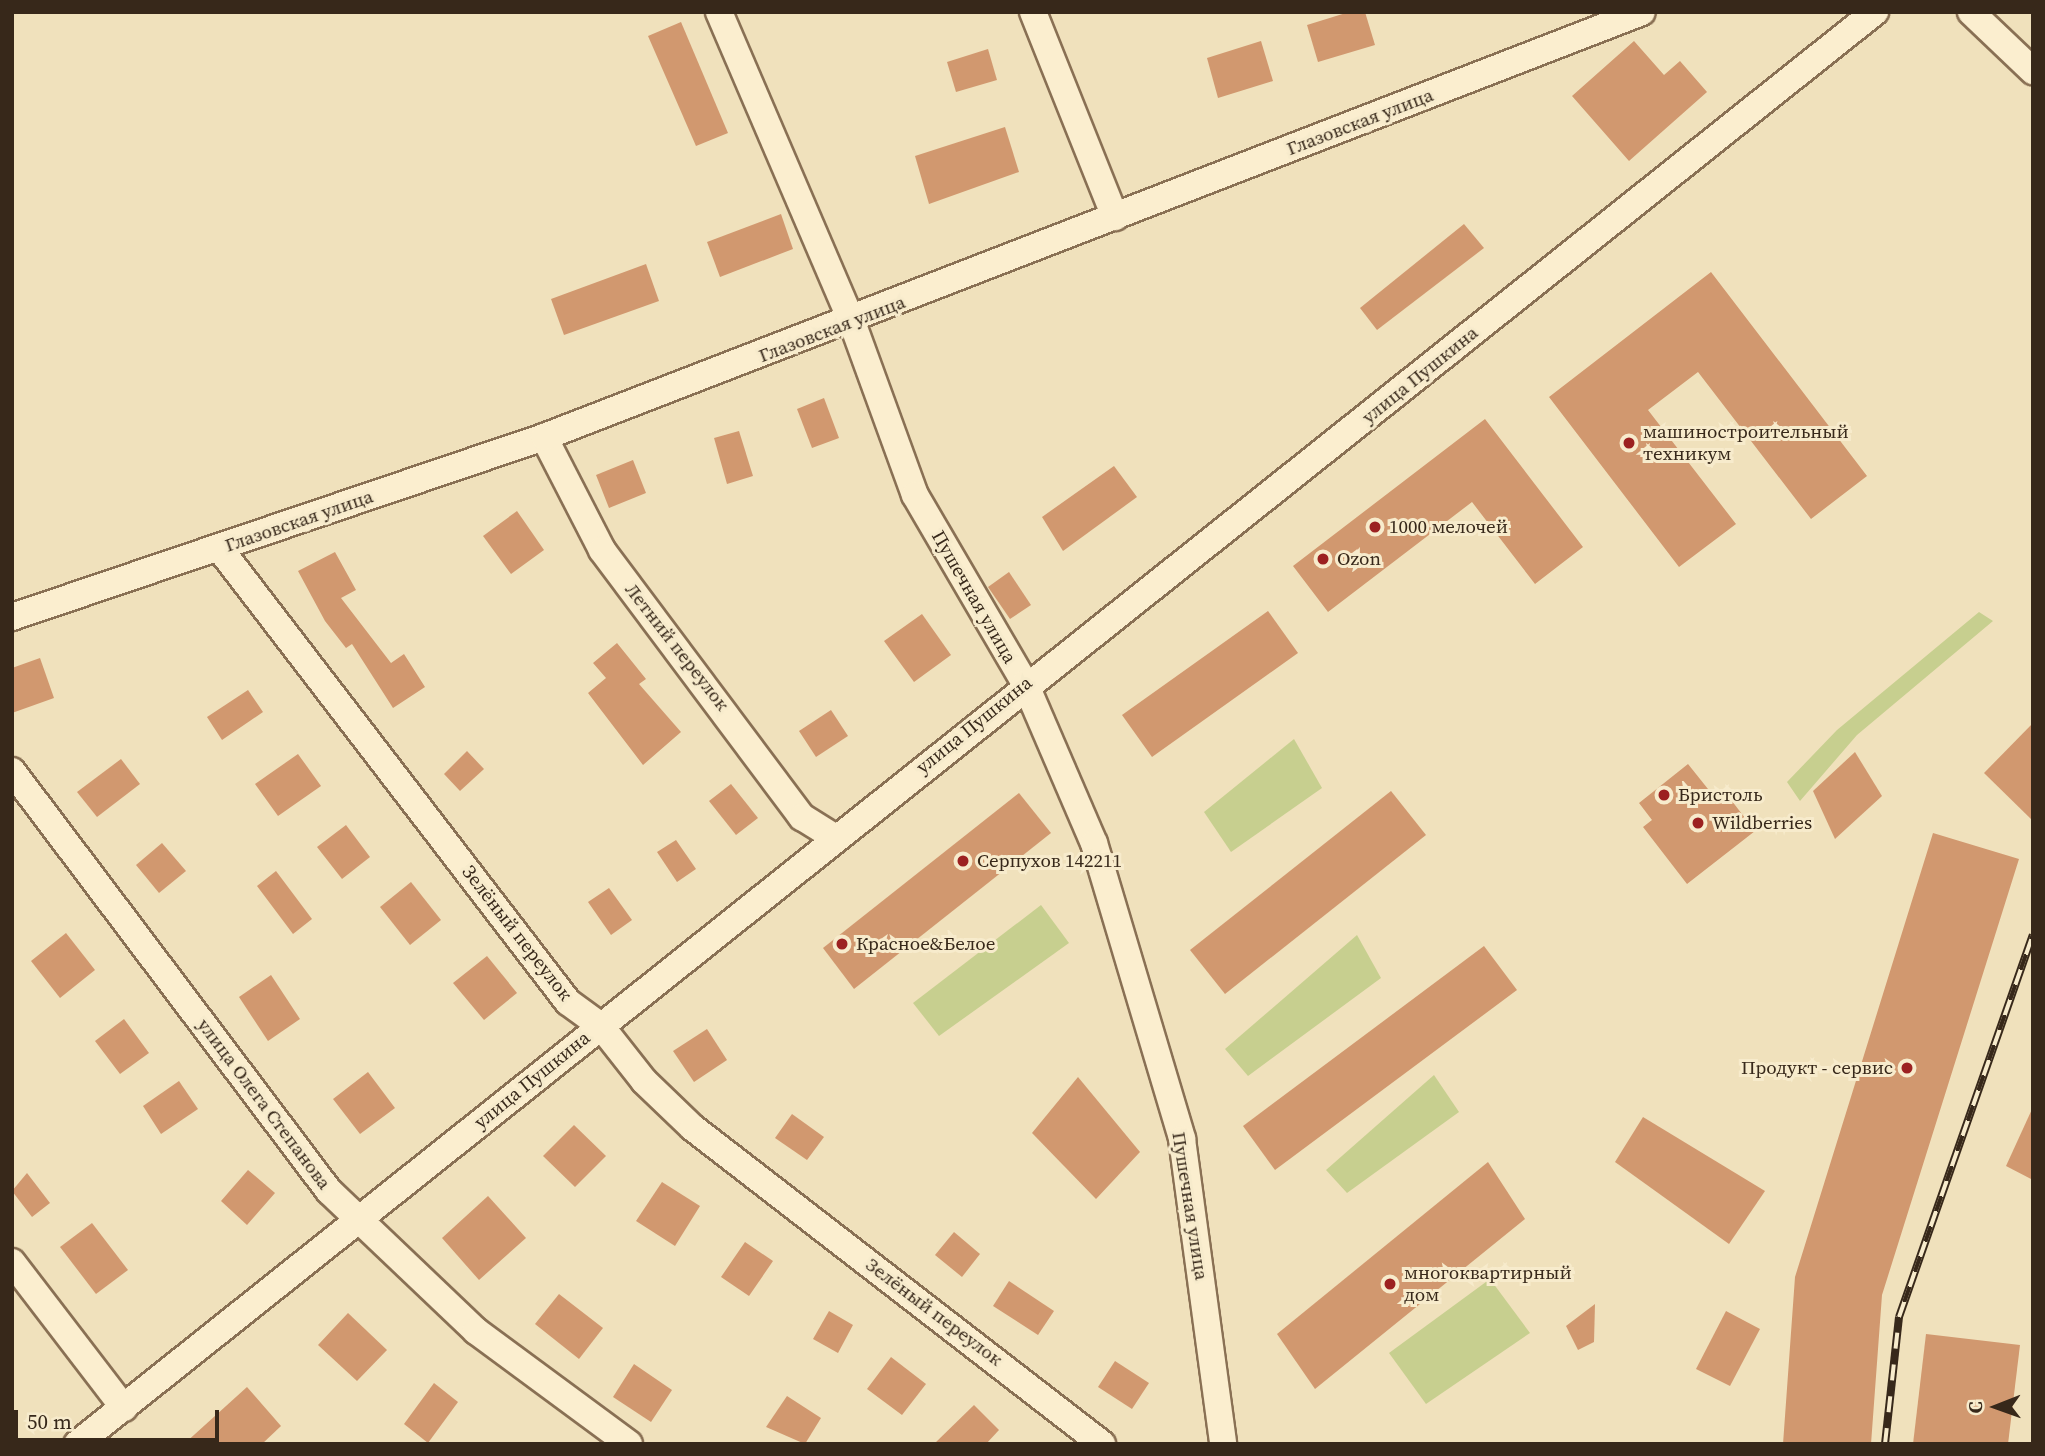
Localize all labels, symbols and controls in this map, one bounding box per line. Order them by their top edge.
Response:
street label: Глазовская улица [1283,84,1437,160]
street label: Глазовская улица [755,291,909,367]
street label: улица Пушкина [1357,321,1483,429]
place label: машиностроительный техникум [1643,421,1849,465]
marker: машиностроительный техникум [1621,435,1637,451]
street label: Глазовская улица [222,485,376,557]
place label: 1000 мелочей [1389,516,1508,538]
marker: 1000 мелочей [1367,519,1383,535]
street label: Пушечная улица [927,526,1021,668]
place label: Ozon [1337,548,1381,570]
marker: Ozon [1315,551,1331,567]
street label: Летний переулок [620,579,734,715]
street label: улица Пушкина [911,671,1037,779]
place label: Бристоль [1678,784,1763,806]
marker: Бристоль [1656,787,1672,803]
place label: Wildberries [1712,812,1812,834]
marker: Wildberries [1690,815,1706,831]
place label: Серпухов 142211 [977,850,1122,872]
marker: Серпухов 142211 [955,853,971,869]
street label: Зелёный переулок [457,861,577,1005]
place label: Красное&Белое [856,933,995,955]
marker: Красное&Белое [834,936,850,952]
street label: улица Олега Степанова [192,1014,336,1194]
street label: улица Пушкина [469,1026,595,1134]
place label: Продукт - сервис [1741,1057,1893,1079]
marker: Продукт - сервис [1899,1060,1915,1076]
street label: Пушечная улица [1167,1130,1213,1282]
street label: Зелёный переулок [861,1253,1007,1371]
place label: многоквартирный дом [1404,1262,1572,1306]
marker: многоквартирный дом [1382,1276,1398,1292]
north arrow [1961,1372,2031,1442]
scale bar [18,1396,222,1440]
text: С [1962,1401,1988,1414]
text: 50 m [27,1407,72,1436]

